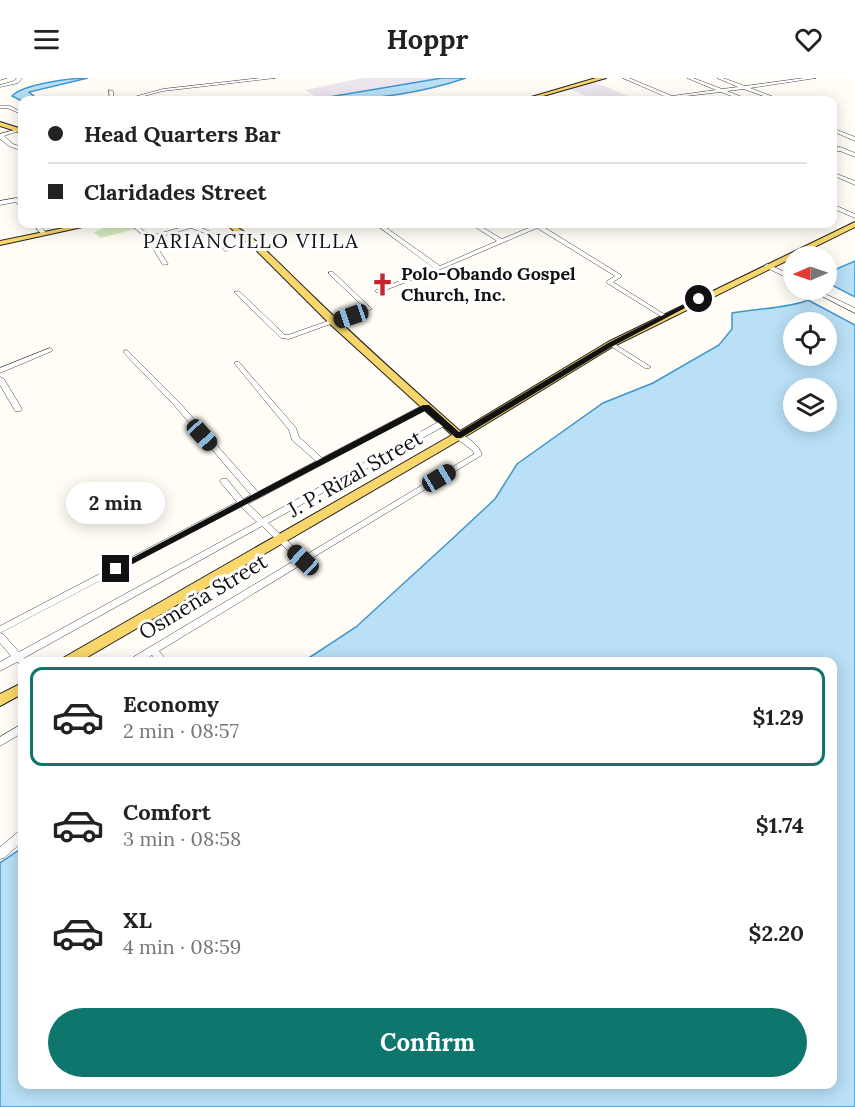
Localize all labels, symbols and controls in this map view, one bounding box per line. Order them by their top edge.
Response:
text: Hoppr [387,22,468,56]
icon: menu [30,23,63,56]
icon: heart [792,23,825,56]
text: Head Quarters Bar [84,120,281,148]
text: Claridades Street [84,178,267,206]
district label: PARIANCILLO VILLA [143,228,359,253]
north arrow [783,246,837,300]
map controls [783,246,837,432]
place label: Polo-Obando Gospel Church, Inc. [401,262,576,306]
church icon: Polo-Obando Gospel Church, Inc. [370,271,396,297]
route start [685,285,712,312]
car [331,302,371,330]
button: locate [783,312,837,366]
button: layers [783,378,837,432]
car [183,416,221,454]
street label: J. P. Rizal Street [282,424,428,524]
car [419,461,459,495]
callout: 2 min [66,482,166,524]
text: 2 min [89,490,142,515]
car [284,541,322,579]
street label: Osmeña Street [134,547,273,646]
route end [102,555,129,582]
icon: car [51,690,105,744]
text: Economy [123,690,219,718]
text: $1.29 [753,703,804,731]
text: 2 min · 08:57 [123,718,239,743]
icon: car [51,798,105,852]
text: Comfort [123,798,211,826]
text: $1.74 [756,811,804,839]
text: 3 min · 08:58 [123,826,241,851]
icon: car [51,906,105,960]
text: XL [123,906,152,934]
text: $2.20 [748,919,804,947]
text: 4 min · 08:59 [123,934,241,959]
button: Confirm [48,1008,807,1077]

